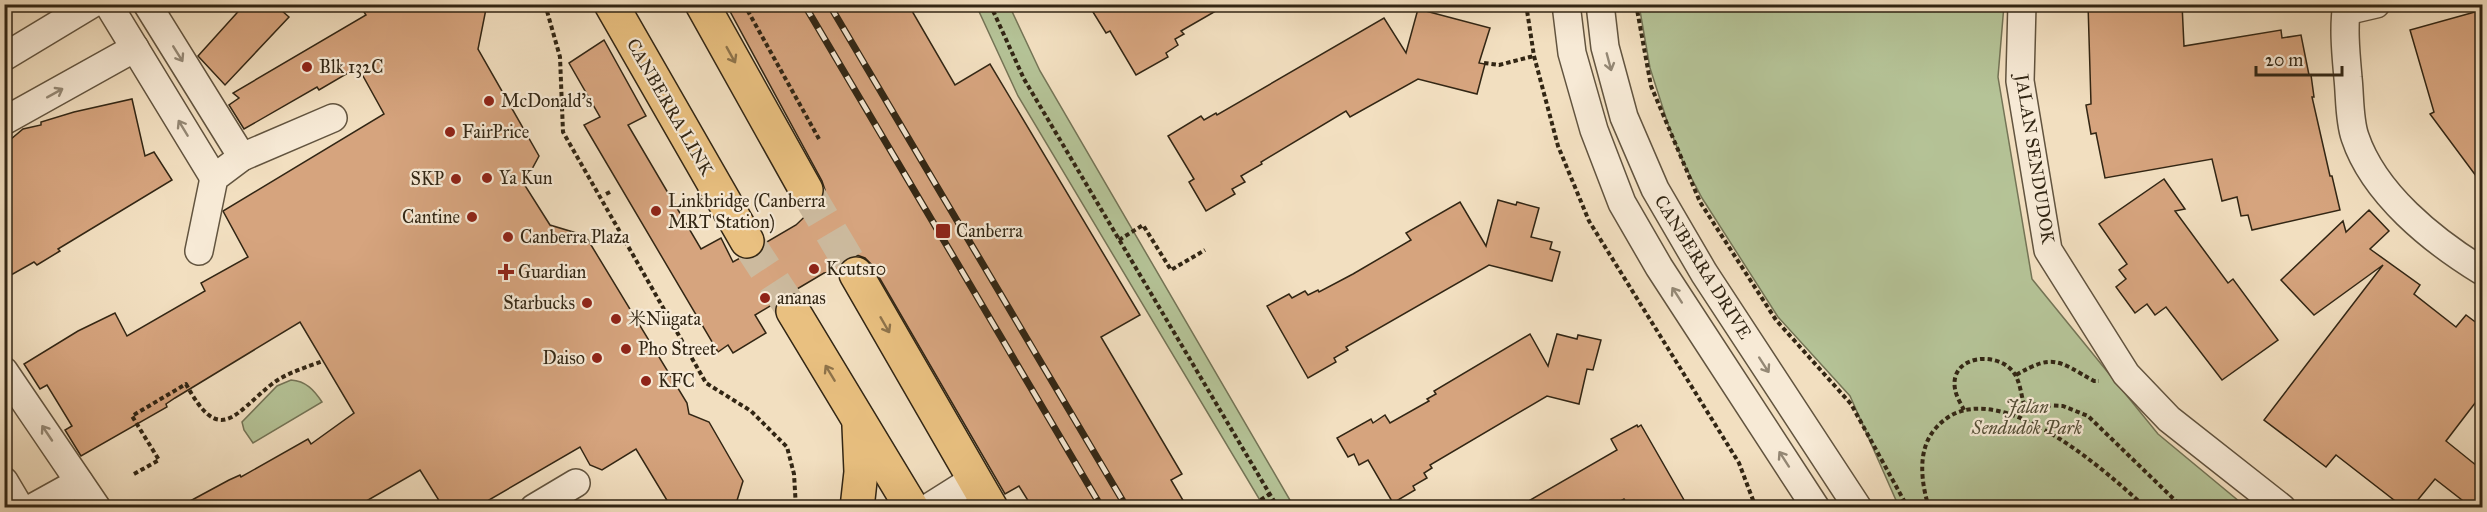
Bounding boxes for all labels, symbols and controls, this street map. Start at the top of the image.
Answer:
street label: CANBERRA LINK [622,35,719,181]
scale bar [2256,39,2342,77]
one-way arrow [173,45,185,62]
one-way arrow [725,47,737,64]
text: 20 m [2265,49,2303,71]
one-way arrow [1604,52,1615,71]
place label: Blk 132C [319,56,383,78]
marker: Blk 132C [300,60,314,74]
street label: JALAN SENDUDOK [2009,71,2059,247]
one-way arrow [46,87,64,98]
place label: McDonald's [501,90,592,112]
marker: McDonald's [482,94,496,108]
one-way arrow [177,120,189,137]
place label: FairPrice [462,121,529,143]
marker: FairPrice [443,125,457,139]
place label: Ya Kun [499,167,553,189]
place label: SKP [411,168,444,190]
marker: Ya Kun [480,171,494,185]
marker: SKP [449,172,463,186]
place label: Linkbridge (Canberra MRT Station) [668,190,826,234]
street label: CANBERRA DRIVE [1650,191,1756,343]
marker: Linkbridge (Canberra MRT Station) [649,204,663,218]
place label: Cantine [402,206,460,228]
marker: Cantine [465,210,479,224]
place label: Canberra [956,220,1023,242]
marker: Canberra [934,222,952,240]
place label: Canberra Plaza [520,226,630,248]
marker: Canberra Plaza [501,230,515,244]
place label: Kcuts10 [826,258,886,280]
place label: Guardian [518,261,587,283]
marker: Kcuts10 [807,262,821,276]
marker: Guardian [499,265,513,279]
place label: ananas [777,287,826,309]
one-way arrow [1671,287,1684,304]
marker: ananas [758,291,772,305]
place label: Starbucks [503,292,575,314]
marker: Starbucks [580,296,594,310]
place label: 米Niigata [628,308,701,331]
marker: 米Niigata [609,312,623,326]
one-way arrow [879,316,891,333]
place label: Pho Street [638,338,717,360]
marker: Pho Street [619,342,633,356]
place label: Daiso [542,347,585,369]
marker: Daiso [590,351,604,365]
one-way arrow [1758,356,1770,372]
one-way arrow [823,365,835,382]
place label: KFC [658,370,695,392]
marker: KFC [639,374,653,388]
park label: Jalan Sendudok Park [1971,396,2082,439]
one-way arrow [41,426,53,442]
one-way arrow [1778,451,1790,467]

